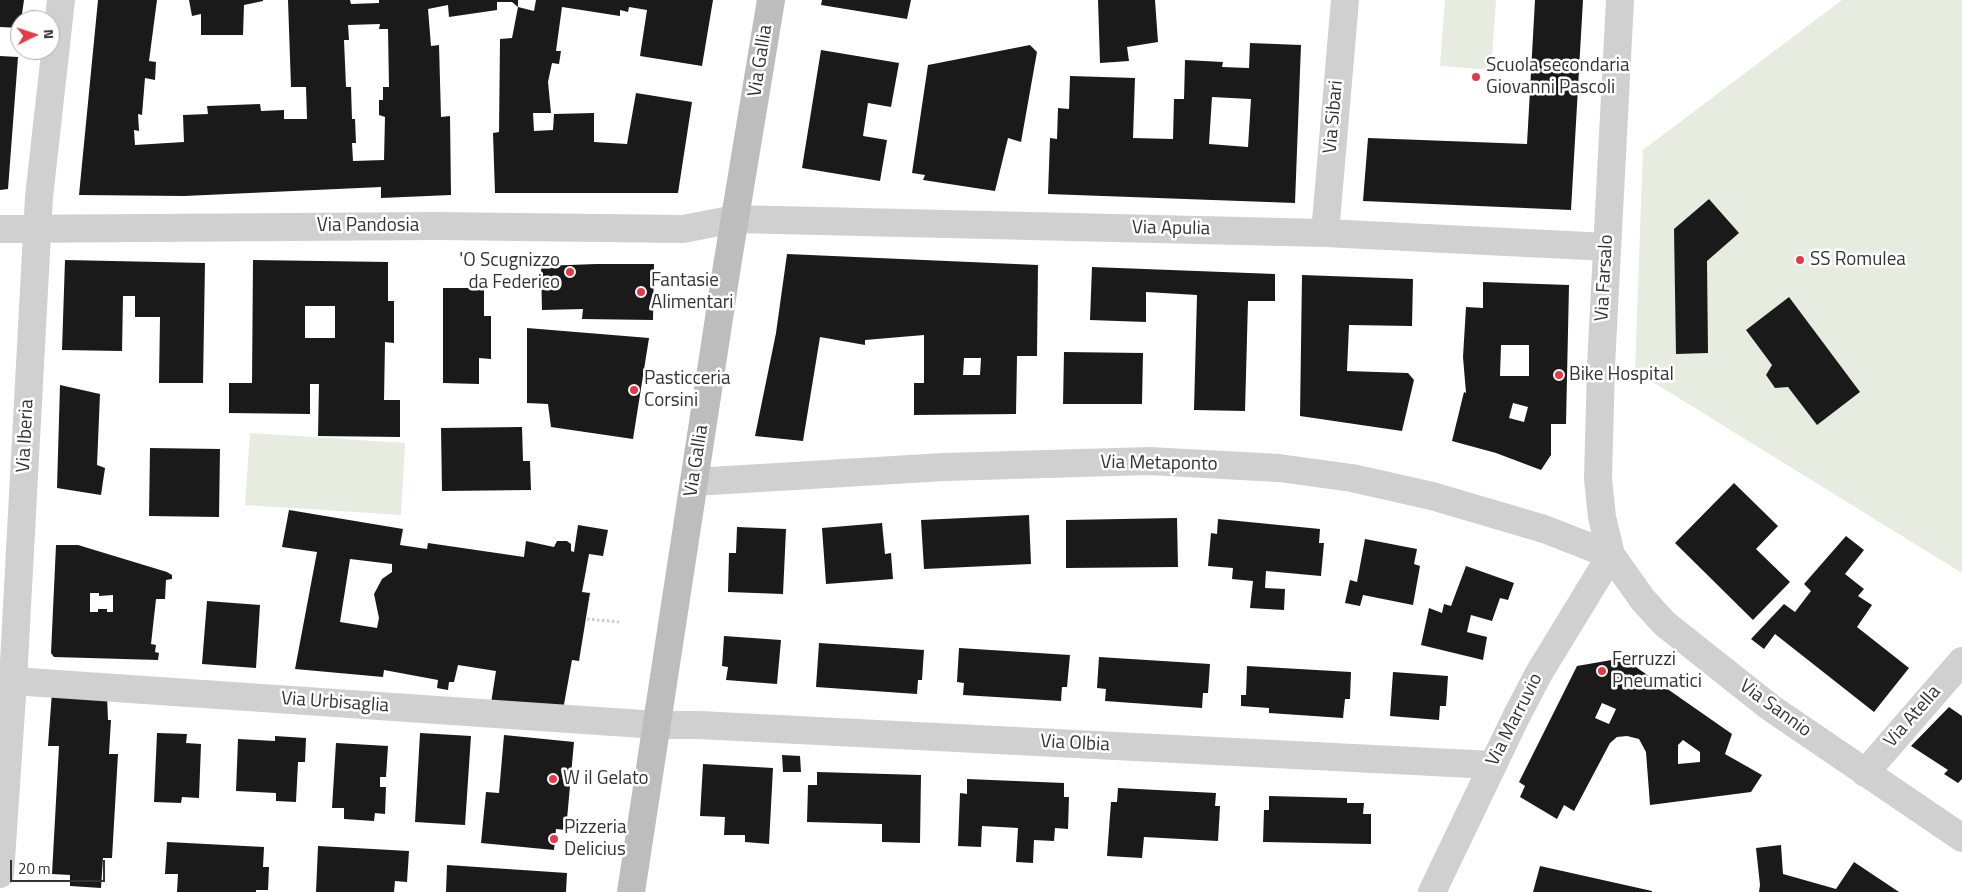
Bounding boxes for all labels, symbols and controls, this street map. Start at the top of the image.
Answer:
north arrow [10,10,60,60]
street label: Via Gallia [744,23,778,99]
text: N [39,28,60,40]
place label: Scuola secondaria Giovanni Pascoli [1486,55,1629,99]
marker: Scuola secondaria Giovanni Pascoli [1470,71,1482,83]
street label: Via Sibari [1319,79,1349,155]
street label: Via Pandosia [317,215,419,237]
street label: Via Apulia [1132,217,1210,241]
street label: Via Farsalo [1591,234,1619,322]
place label: SS Romulea [1810,249,1906,271]
place label: 'O Scugnizzo da Federico [459,250,560,294]
marker: SS Romulea [1794,254,1806,266]
marker: 'O Scugnizzo da Federico [564,266,576,278]
place label: Fantasie Alimentari [651,270,733,314]
marker: Fantasie Alimentari [635,286,647,298]
place label: Bike Hospital [1569,364,1674,386]
place label: Pasticceria Corsini [644,368,731,412]
marker: Bike Hospital [1553,369,1565,381]
marker: Pasticceria Corsini [628,384,640,396]
street label: Via Iberia [13,399,39,473]
street label: Via Gallia [680,423,714,499]
street label: Via Metaponto [1100,452,1218,476]
place label: Ferruzzi Pneumatici [1612,649,1702,693]
marker: Ferruzzi Pneumatici [1596,665,1608,677]
street label: Via Marruvio [1482,670,1548,770]
street label: Via Sannio [1735,675,1815,743]
street label: Via Atella [1880,681,1946,753]
street label: Via Urbisaglia [280,688,390,718]
street label: Via Olbia [1040,731,1110,757]
place label: W il Gelato [563,768,649,790]
marker: W il Gelato [547,773,559,785]
place label: Pizzeria Delicius [564,817,627,861]
marker: Pizzeria Delicius [548,833,560,845]
scale bar [12,850,108,882]
text: 20 m [18,857,51,880]

